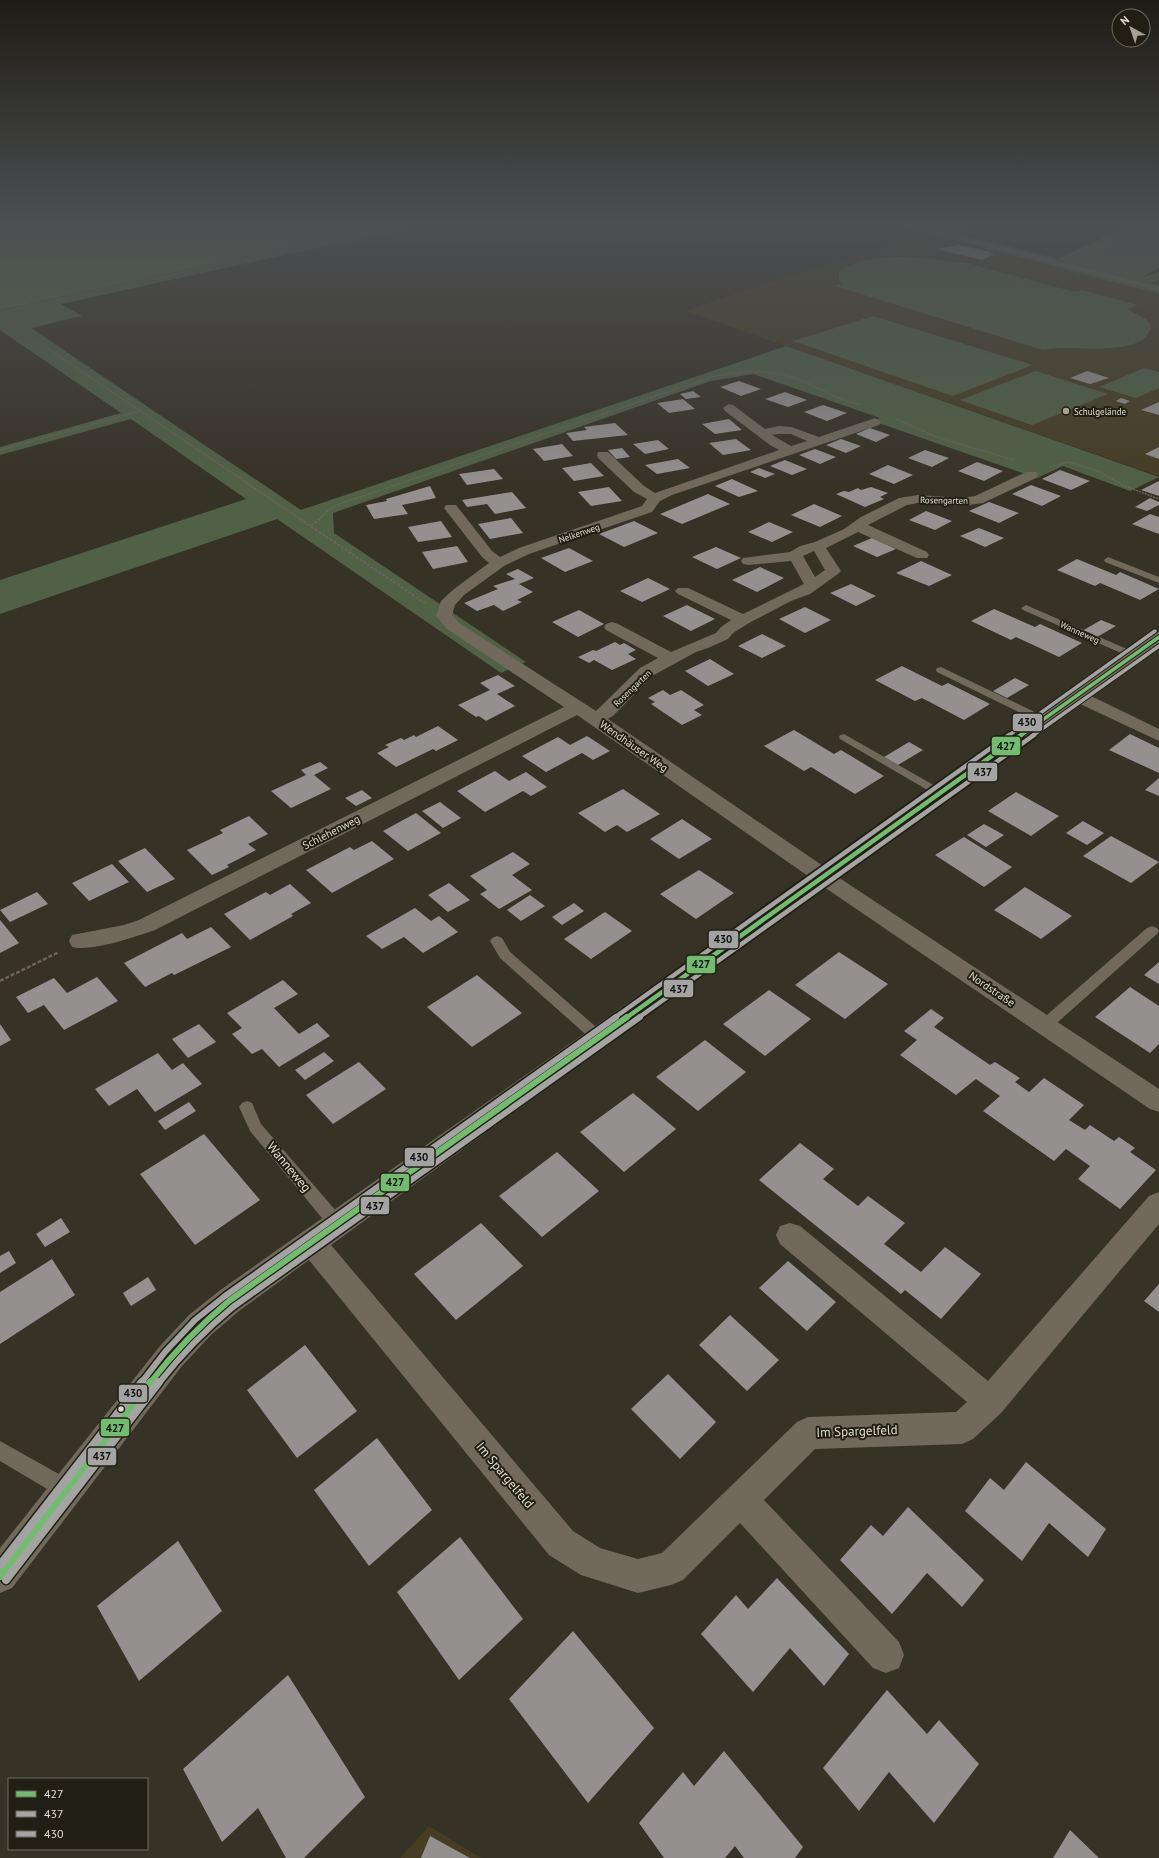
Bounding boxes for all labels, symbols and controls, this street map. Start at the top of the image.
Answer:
north arrow [1111,8,1151,48]
text: N [1117,13,1132,28]
marker: Schulgelände [1061,406,1071,416]
place label: Schulgelände [1074,406,1127,417]
street label: Rosengarten [920,494,968,506]
street label: Nelkenweg [557,521,601,545]
street label: Wanneweg [1059,618,1101,646]
street label: Rosengarten [611,667,653,709]
line badge: 430 [1012,713,1043,732]
text: 430 [1018,715,1036,729]
street label: Wendhäuser Weg [597,717,671,775]
line badge: 427 [991,736,1021,756]
text: 427 [997,739,1015,753]
line badge: 437 [967,762,998,782]
text: 437 [974,765,992,779]
street label: Schlehenweg [300,812,362,852]
line badge: 430 [708,930,739,949]
text: 430 [714,932,732,946]
line badge: 427 [686,955,716,974]
text: 427 [692,957,710,971]
street label: Nordstraße [966,968,1018,1010]
line badge: 437 [663,979,694,998]
text: 437 [670,982,688,996]
street label: Wanneweg [263,1138,315,1196]
line badge: 430 [404,1147,435,1167]
text: 430 [410,1150,428,1164]
line badge: 427 [380,1173,410,1192]
text: 427 [386,1175,404,1189]
line badge: 437 [360,1196,390,1215]
text: 437 [366,1199,384,1213]
line badge: 430 [118,1384,148,1403]
text: 430 [124,1386,142,1400]
unlabelled marker [116,1404,126,1414]
line badge: 427 [100,1418,130,1437]
text: 427 [106,1421,124,1435]
street label: Im Spargelfeld [816,1421,898,1441]
street label: Im Spargelfeld [472,1438,538,1512]
line badge: 437 [87,1447,117,1466]
text: 437 [93,1449,111,1463]
legend [8,1778,148,1850]
text: 427 [44,1786,64,1801]
text: 437 [44,1806,64,1821]
text: 430 [44,1826,64,1841]

